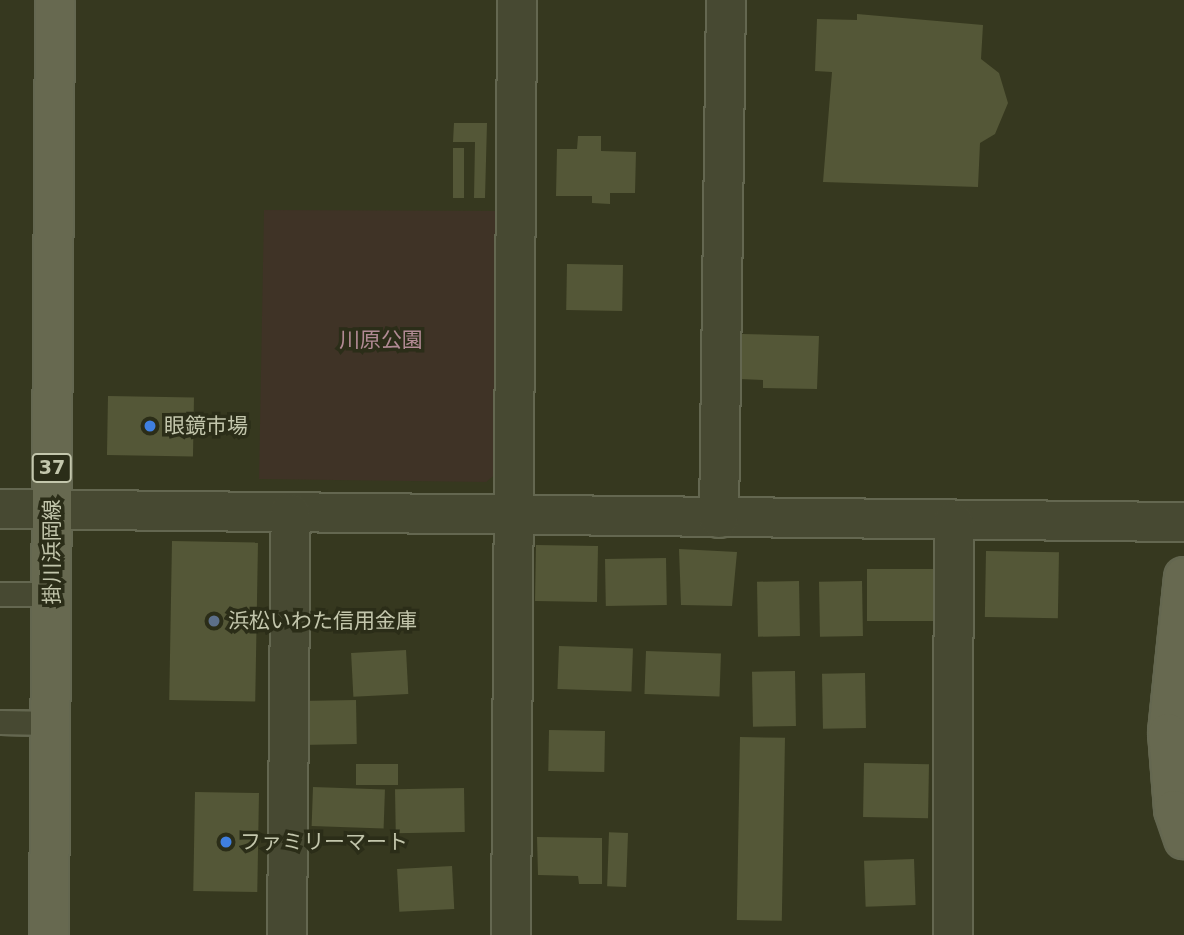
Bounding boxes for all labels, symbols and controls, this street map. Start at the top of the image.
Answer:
park label: 川原公園 [339,327,423,353]
place label: 眼鏡市場 [164,413,248,439]
marker: 眼鏡市場 [142,418,158,434]
road number: 37 [31,453,73,484]
street label: 掛川浜岡線 [39,500,65,604]
place label: 浜松いわた信用金庫 [228,608,417,634]
marker: 浜松いわた信用金庫 [206,613,222,629]
place label: ファミリーマート [240,829,408,855]
marker: ファミリーマート [218,834,234,850]

